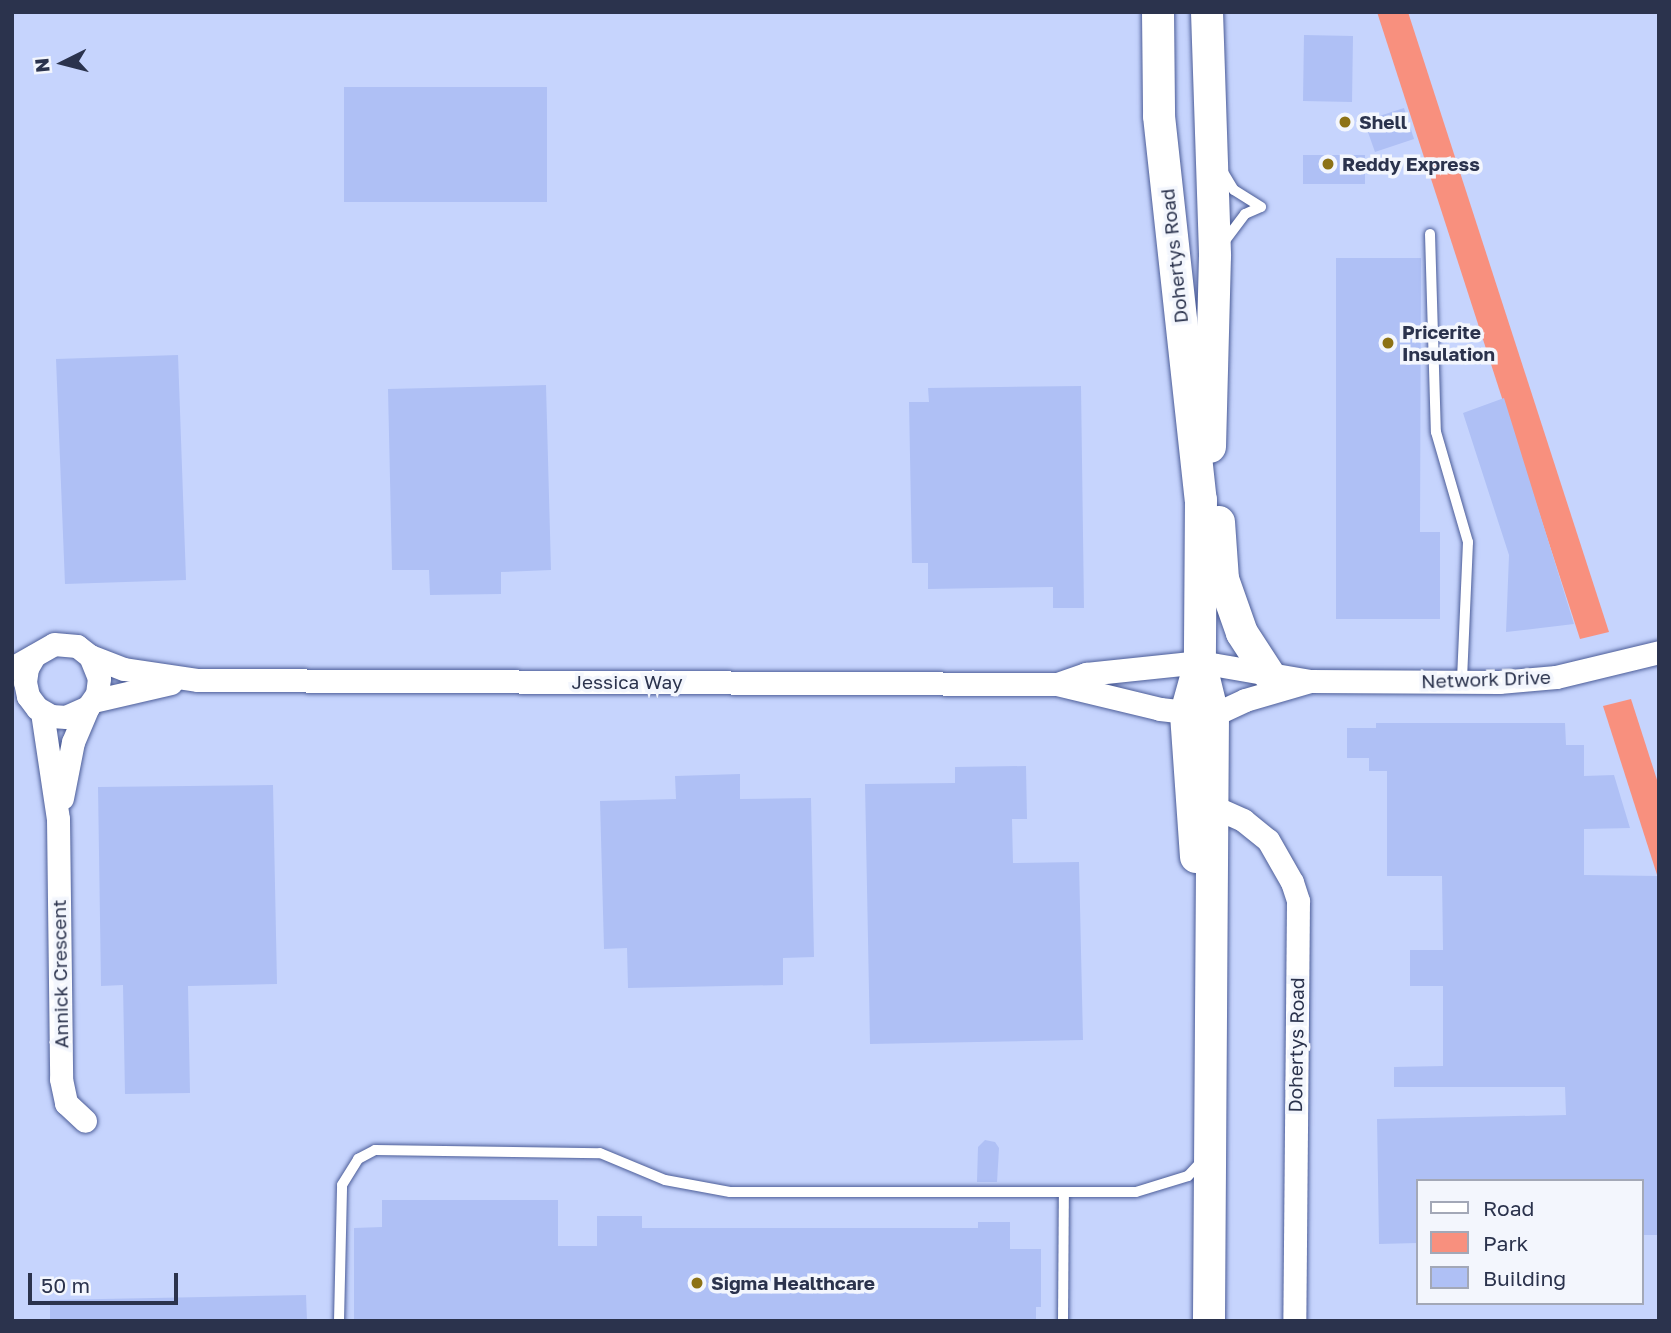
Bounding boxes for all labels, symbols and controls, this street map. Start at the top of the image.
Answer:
north arrow [28,28,98,98]
text: N [29,57,54,74]
place label: Shell [1359,111,1407,133]
marker: Shell [1337,114,1353,130]
place label: Reddy Express [1342,153,1480,175]
marker: Reddy Express [1320,156,1336,172]
street label: Dohertys Road [1156,188,1192,324]
place label: Pricerite Insulation [1402,321,1495,365]
marker: Pricerite Insulation [1380,335,1396,351]
street label: Network Drive [1421,665,1551,693]
street label: Jessica Way [571,671,683,693]
street label: Annick Crescent [47,899,73,1049]
street label: Dohertys Road [1283,977,1309,1113]
legend [1416,1179,1643,1305]
text: Road [1483,1195,1534,1221]
text: Park [1483,1230,1528,1256]
scale bar [32,1260,182,1304]
text: Building [1483,1265,1566,1291]
text: 50 m [41,1272,90,1298]
place label: Sigma Healthcare [711,1272,875,1294]
marker: Sigma Healthcare [689,1275,705,1291]

